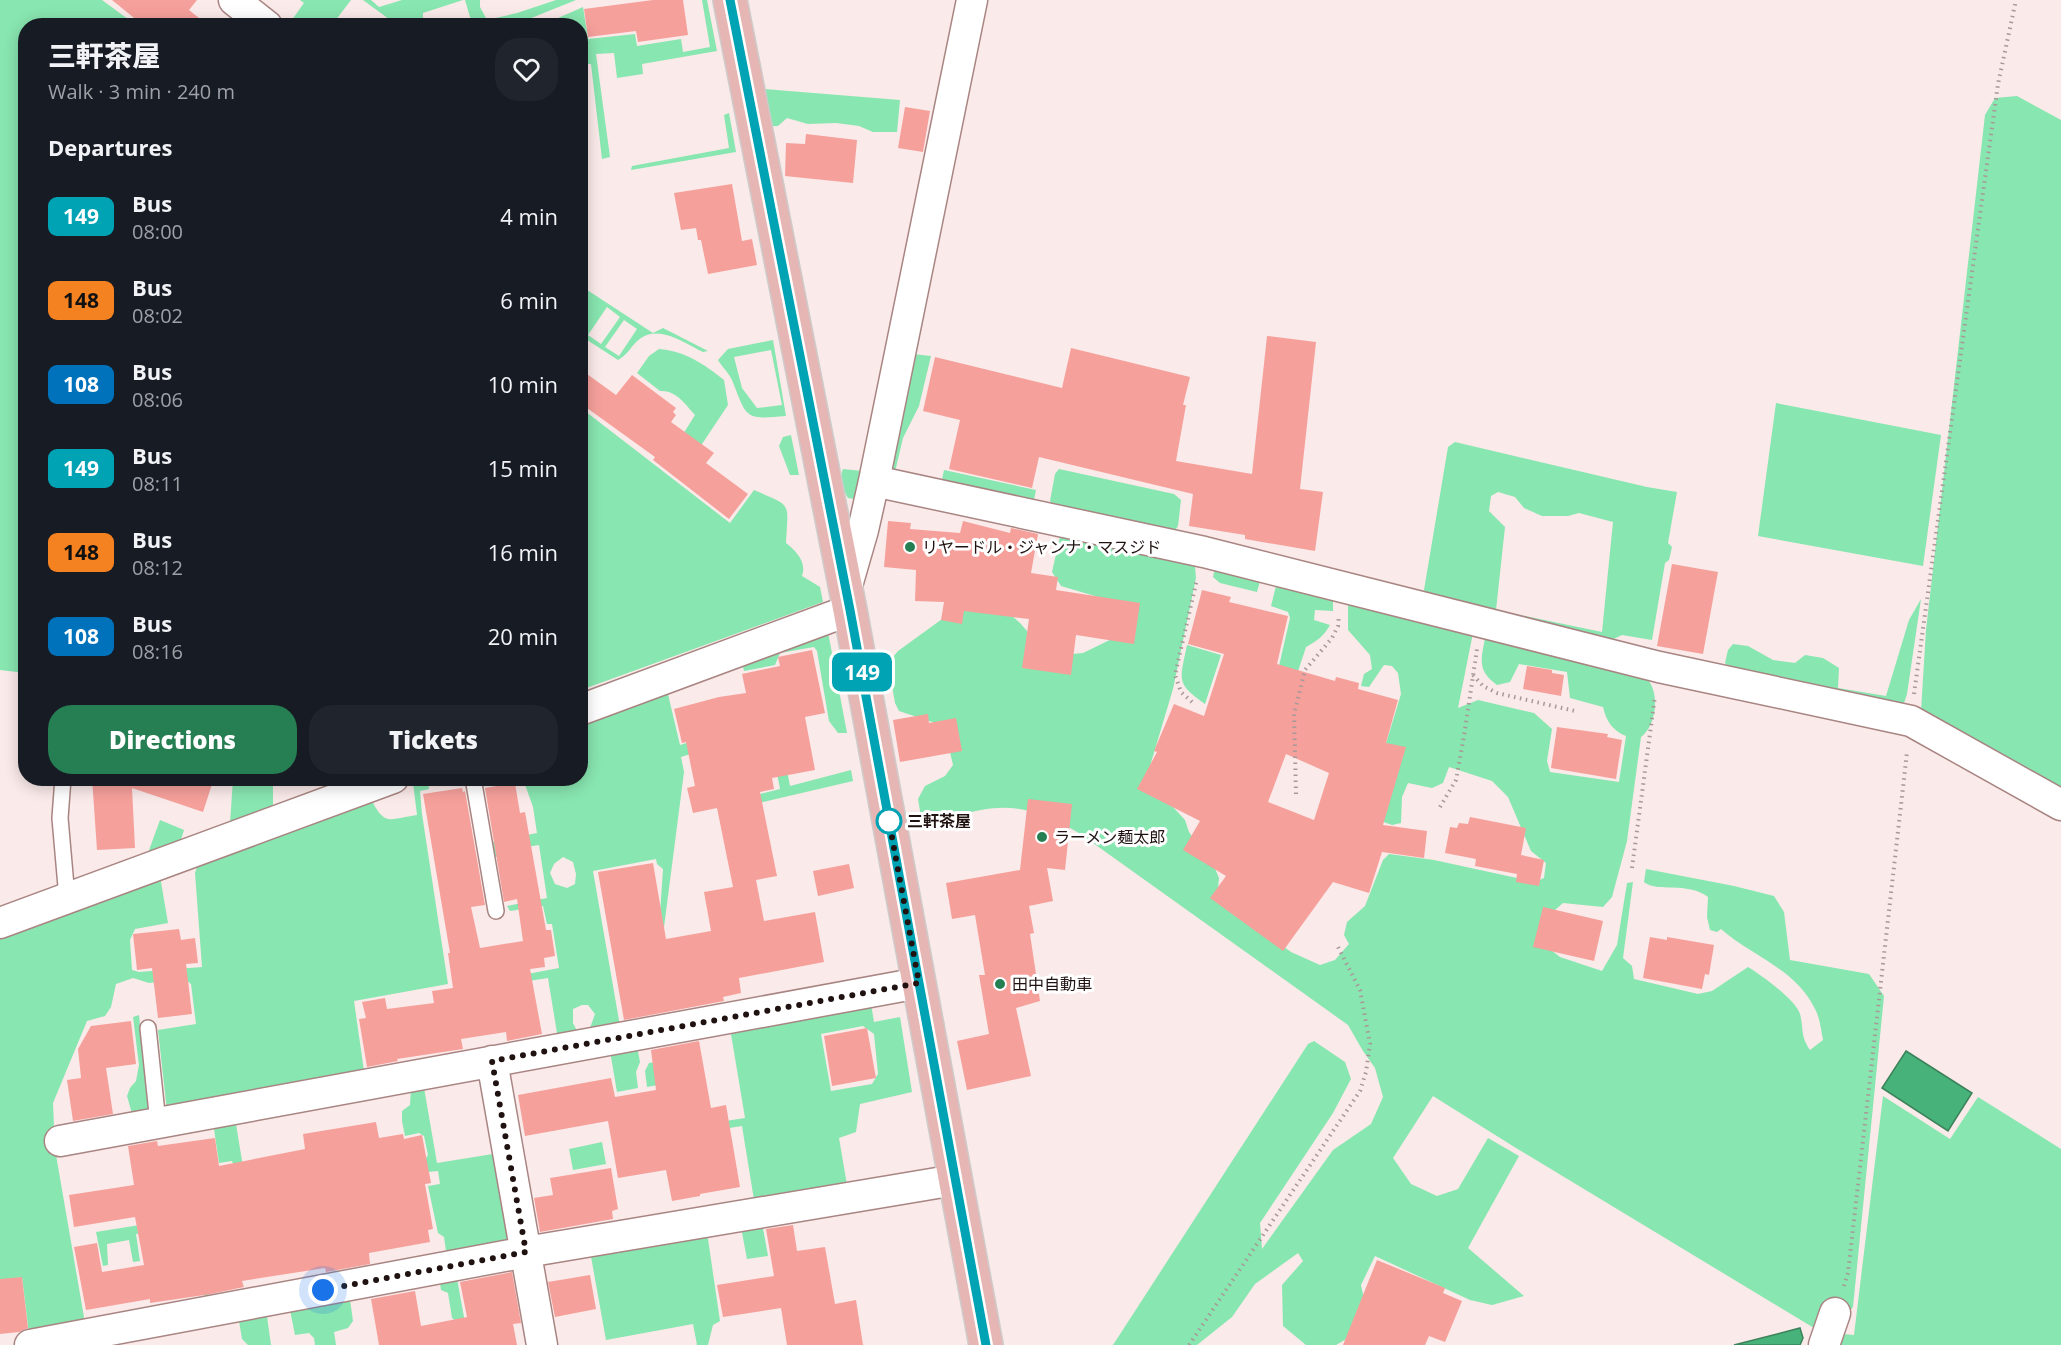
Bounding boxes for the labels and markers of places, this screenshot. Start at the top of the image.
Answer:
place label: リヤードル・ジャンナ・マスジド [922,536,1161,558]
marker: リヤードル・ジャンナ・マスジド [903,540,917,554]
marker: 三軒茶屋 [876,808,902,834]
place label: 三軒茶屋 [907,810,971,832]
place label: ラーメン麺太郎 [1054,826,1165,848]
marker: ラーメン麺太郎 [1035,830,1049,844]
place label: 田中自動車 [1012,973,1092,995]
marker: 田中自動車 [993,977,1007,991]

